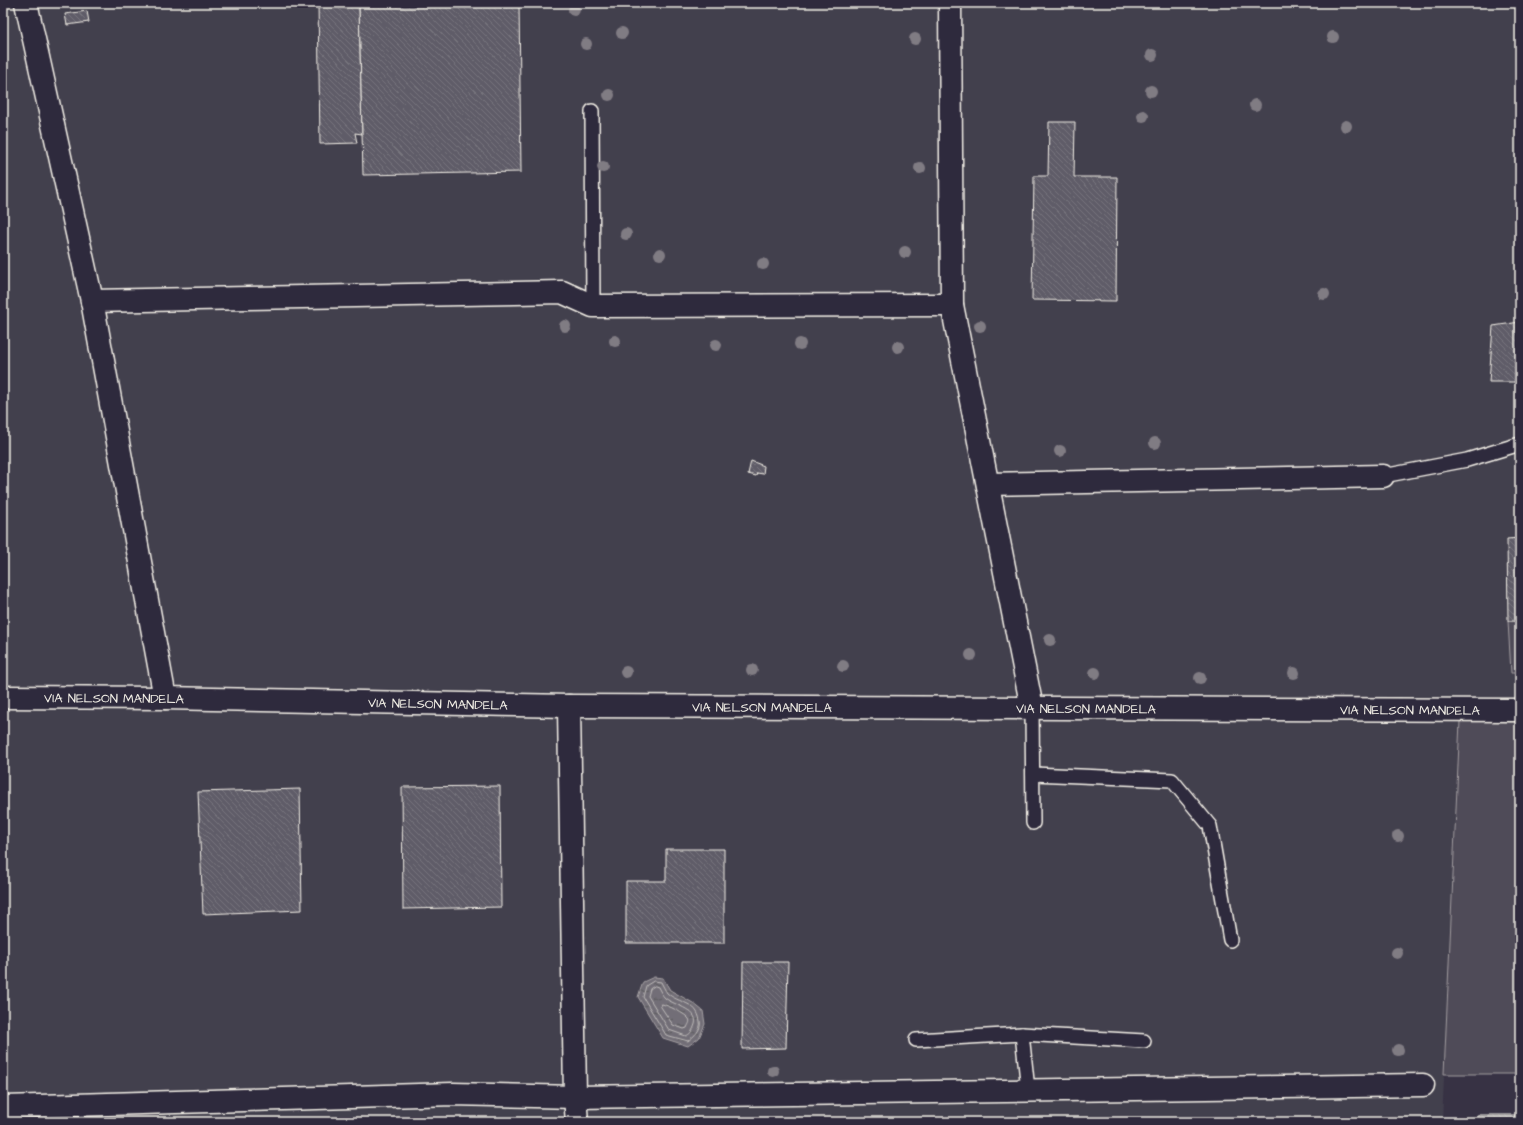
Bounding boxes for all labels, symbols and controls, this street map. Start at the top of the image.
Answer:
street label: VIA NELSON MANDELA [44,689,185,708]
street label: VIA NELSON MANDELA [368,694,509,715]
street label: VIA NELSON MANDELA [692,699,832,717]
street label: VIA NELSON MANDELA [1016,700,1156,718]
street label: VIA NELSON MANDELA [1340,701,1480,720]

